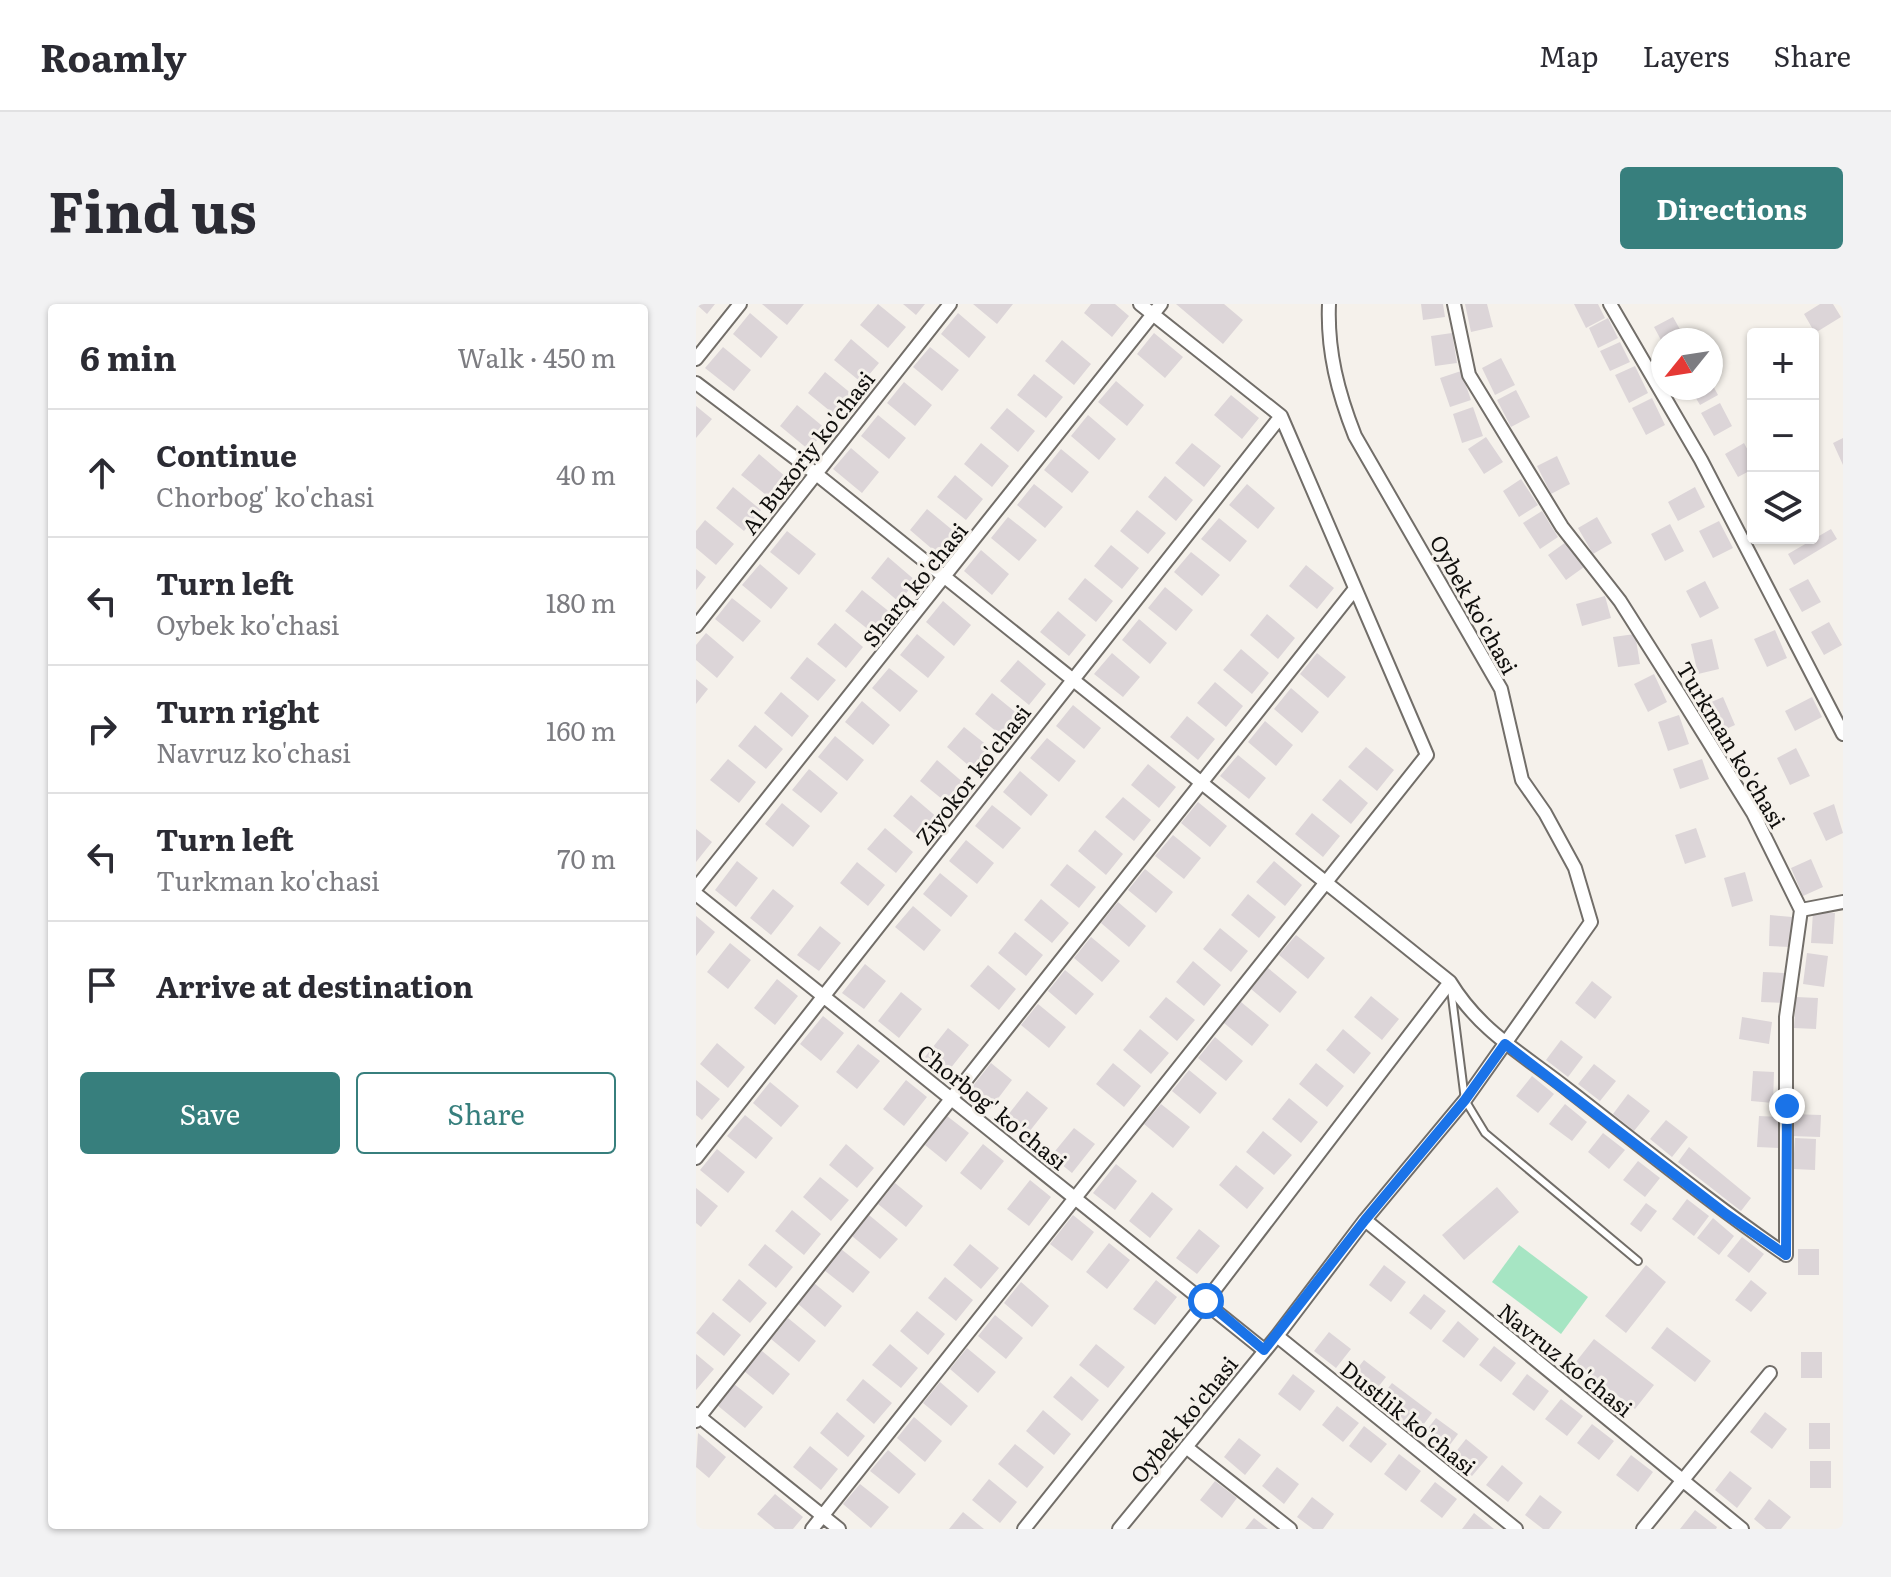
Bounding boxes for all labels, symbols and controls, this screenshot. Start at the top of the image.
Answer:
text: Roamly [40,27,186,84]
text: Map [1539,34,1598,76]
text: Layers [1642,34,1729,76]
text: Share [1773,34,1851,76]
text: Find us [48,167,257,250]
button: Directions [1620,167,1843,249]
north arrow [1651,328,1723,400]
map controls [1747,328,1819,544]
button: + [1747,328,1819,400]
text: 6 min [80,331,177,381]
text: Walk · 450 m [457,337,616,376]
street label: Al Buxoriy ko'chasi [733,363,881,541]
button: − [1747,400,1819,472]
text: Continue [156,432,297,476]
icon: ahead [80,451,124,495]
text: 40 m [556,454,616,493]
button: layers [1747,472,1819,544]
text: Chorbog' ko'chasi [156,476,374,515]
street label: Sharq ko'chasi [854,515,974,653]
street label: Oybek ko'chasi [1423,528,1527,680]
text: Turn left [156,560,294,604]
icon: left [80,579,124,623]
text: 180 m [546,582,616,621]
text: Oybek ko'chasi [156,604,339,643]
street label: Turkman ko'chasi [1669,654,1795,834]
text: Turn right [156,688,320,732]
street label: Ziyokor ko'chasi [906,697,1038,851]
icon: right [80,707,124,751]
text: 160 m [546,710,616,749]
text: Navruz ko'chasi [156,732,351,771]
text: Turn left [156,816,294,860]
icon: left [80,835,124,879]
text: 70 m [557,838,616,877]
text: Turkman ko'chasi [156,860,380,899]
icon: arrive [80,963,124,1007]
text: Arrive at destination [156,963,473,1007]
street label: Chorbog' ko'chasi [911,1035,1075,1177]
button: Save [80,1072,340,1154]
button: Share [356,1072,616,1154]
route end [1769,1088,1805,1124]
route start [1188,1283,1224,1319]
street label: Navruz ko'chasi [1492,1294,1640,1424]
street label: Oybek ko'chasi [1121,1348,1245,1490]
street label: Dustlik ko'chasi [1334,1352,1484,1482]

